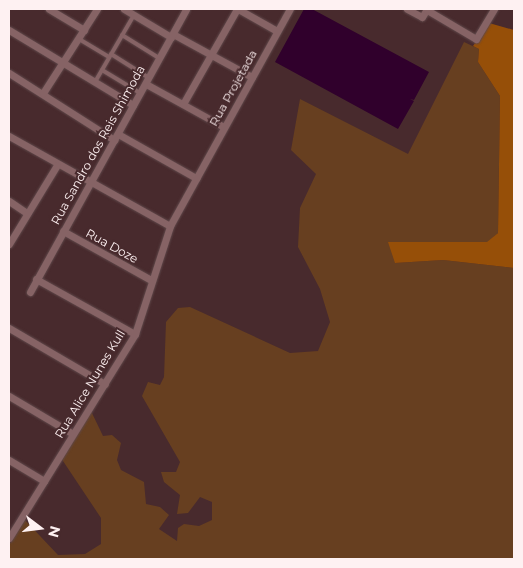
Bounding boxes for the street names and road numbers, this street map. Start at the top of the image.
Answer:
street label: Rua Projetada [206,47,260,129]
street label: Rua Sandro dos Reis Shimoda [48,63,148,227]
street label: Rua Doze [83,226,141,266]
street label: Rua Alice Nunes Kull [52,327,128,441]

